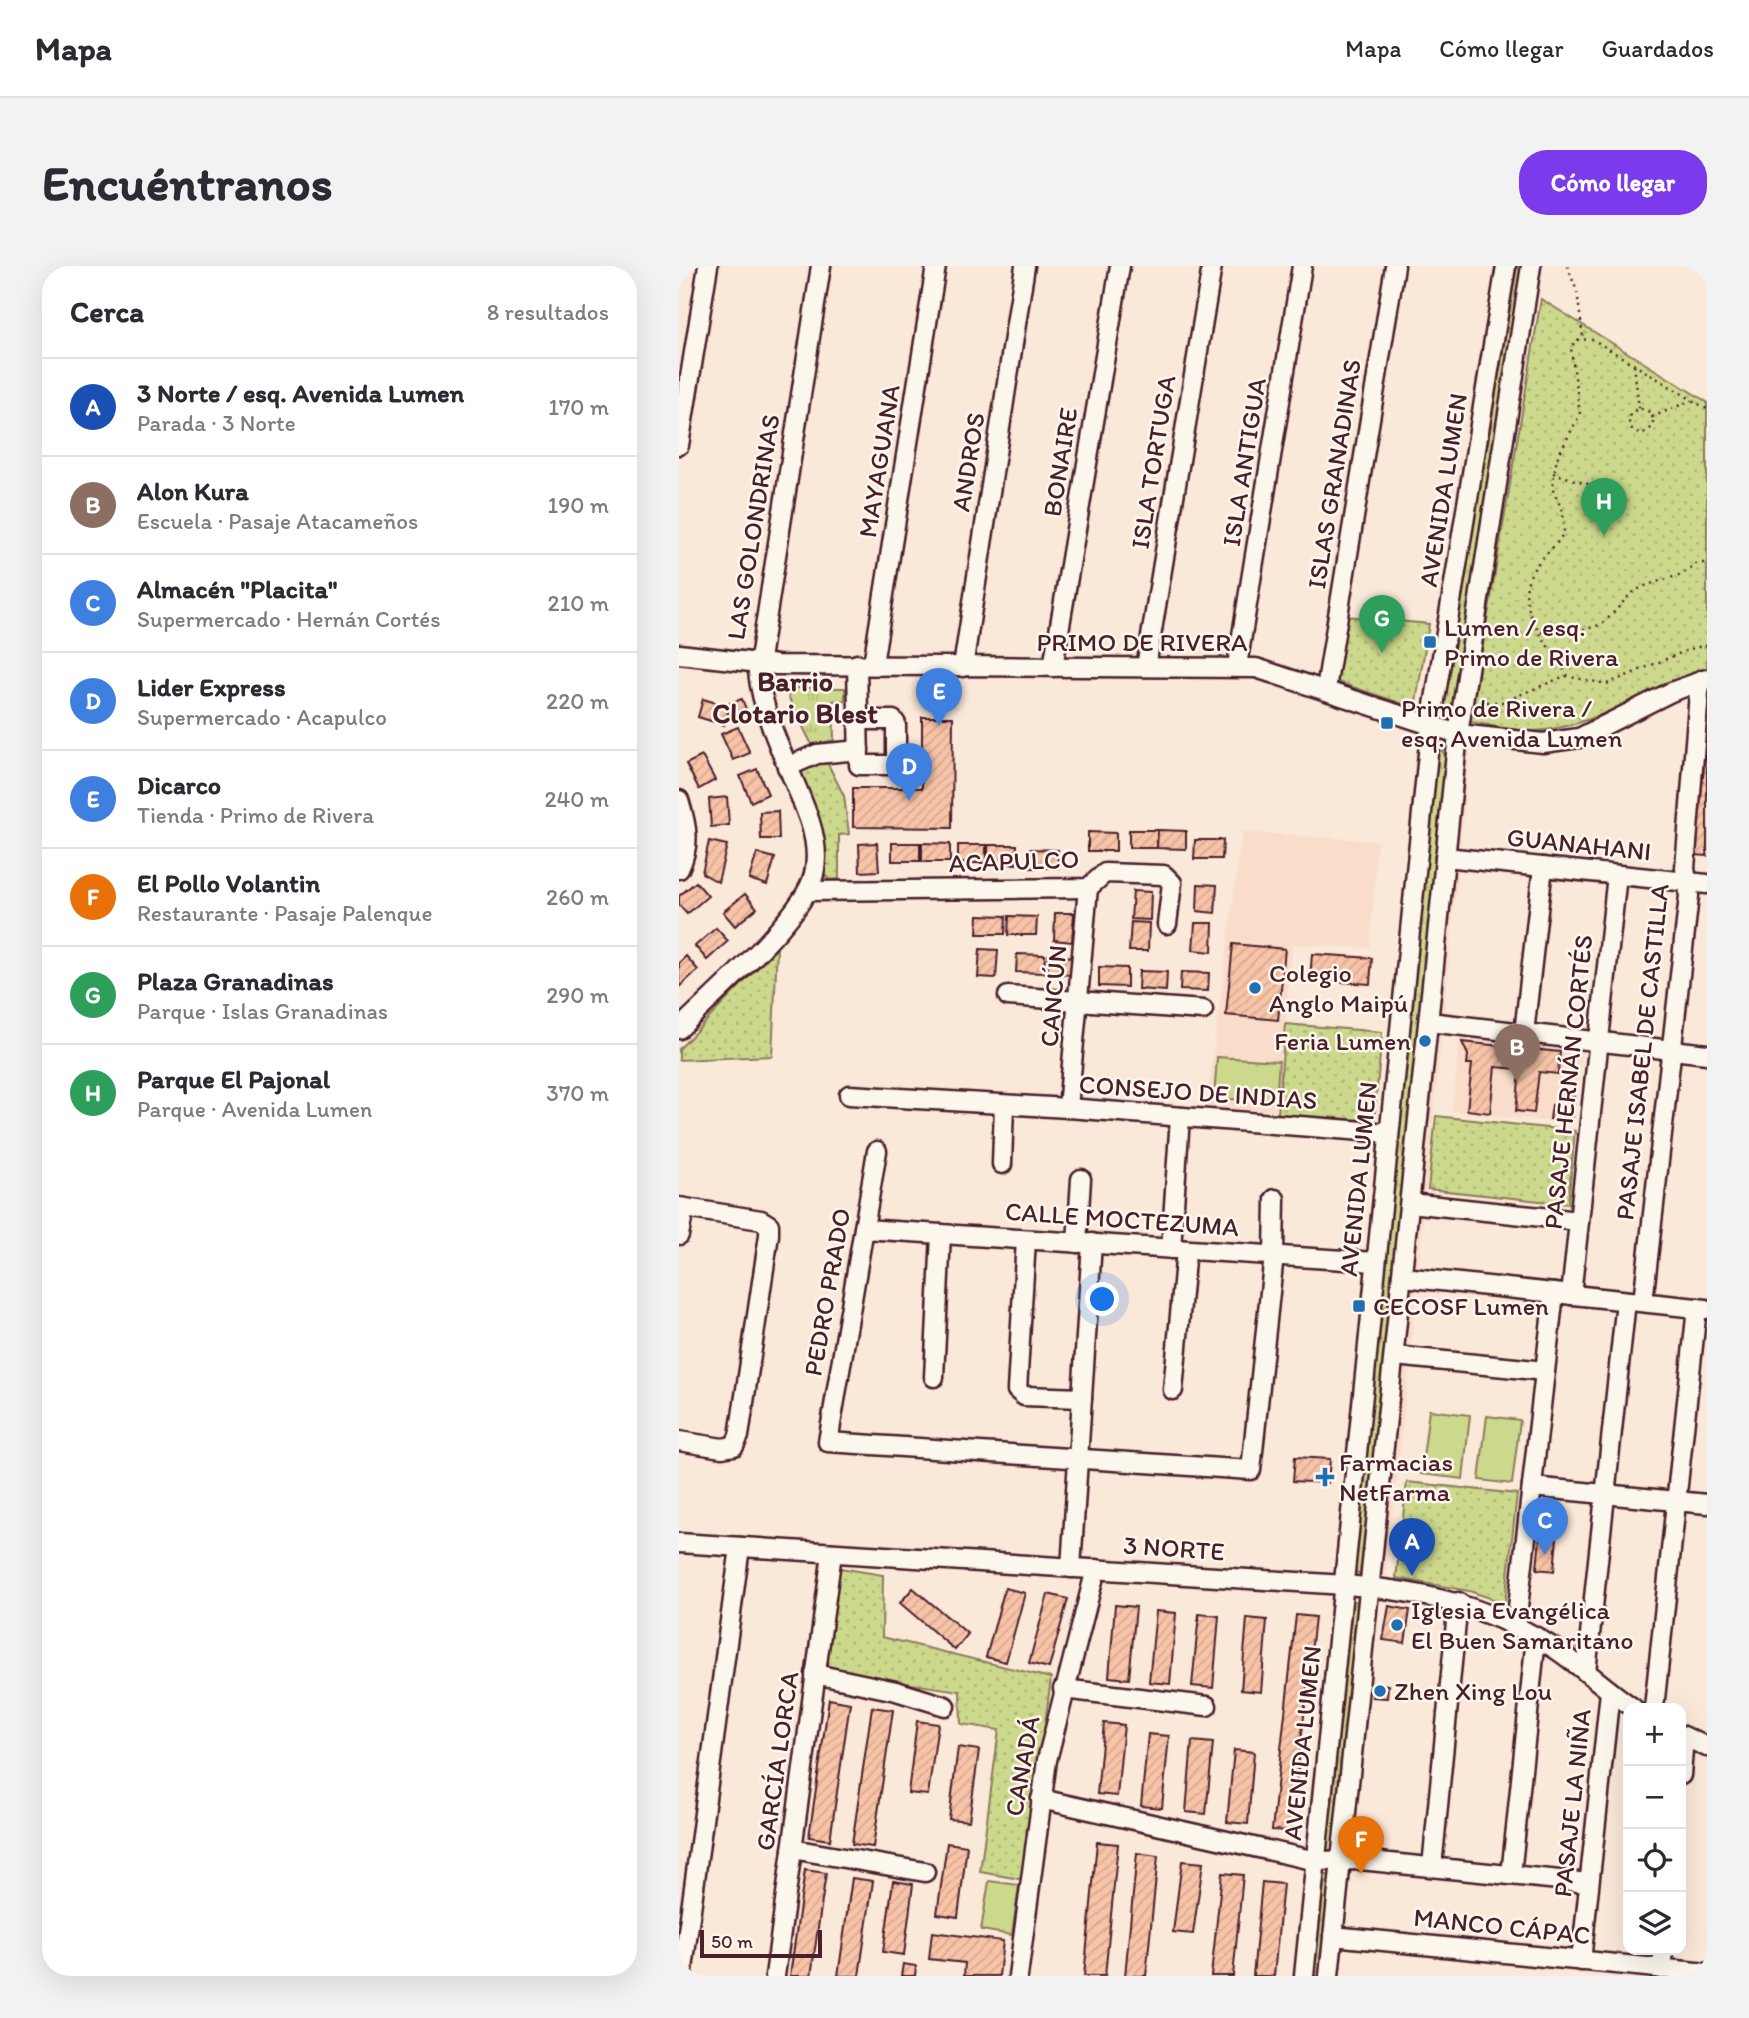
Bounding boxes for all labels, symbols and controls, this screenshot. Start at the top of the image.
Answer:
text: Mapa [35,29,112,68]
text: Mapa [1345,34,1401,63]
text: Cómo llegar [1439,34,1564,63]
text: Guardados [1602,34,1714,63]
button: Cómo llegar [1519,150,1707,215]
text: Encuéntranos [42,153,333,212]
text: Cerca [70,293,144,330]
text: 8 resultados [487,298,609,326]
street label: ISLAS GRANADINAS [1300,357,1368,591]
street label: ISLA TORTUGA [1123,373,1183,551]
street label: ISLA ANTIGUA [1215,375,1273,549]
text: 3 Norte / esq. Avenida Lumen [137,377,464,409]
street label: MAYAGUANA [851,382,907,540]
street label: AVENIDA LUMEN [1412,391,1474,589]
text: A [86,393,100,421]
text: 170 m [548,393,609,421]
street label: BONAIRE [1036,405,1084,519]
text: Parada · 3 Norte [137,409,296,437]
street label: ANDROS [944,410,992,514]
street label: LAS GOLONDRINAS [719,412,787,642]
text: Alon Kura [137,475,249,507]
pin: H [1581,478,1627,536]
text: B [86,491,100,519]
text: 190 m [548,491,609,519]
text: Escuela · Pasaje Atacameños [137,507,418,535]
text: Almacén "Placita" [137,573,337,605]
text: C [86,589,100,617]
text: 210 m [548,589,609,617]
pin: G [1359,595,1405,653]
text: Supermercado · Hernán Cortés [137,605,441,633]
place label: Lumen / esq. Primo de Rivera [1444,611,1619,673]
street label: PRIMO DE RIVERA [1036,626,1248,658]
marker: Lumen / esq. Primo de Rivera [1422,634,1438,650]
district label: Barrio Clotario Blest [712,664,878,730]
pin: E [916,668,962,726]
text: Lider Express [137,671,286,703]
text: D [85,687,101,715]
text: 220 m [546,687,609,715]
place label: Primo de Rivera / esq. Avenida Lumen [1401,692,1623,754]
text: Supermercado · Acapulco [137,703,387,731]
marker: Primo de Rivera / esq. Avenida Lumen [1379,715,1395,731]
pin: D [886,743,932,801]
text: Dicarco [137,769,221,801]
text: E [87,785,99,813]
text: 240 m [544,785,609,813]
text: Tienda · Primo de Rivera [137,801,374,829]
street label: GUANAHANI [1505,821,1653,867]
street label: ACAPULCO [948,843,1080,879]
text: El Pollo Volantin [137,867,320,899]
street label: PASAJE ISABEL DE CASTILLA [1608,882,1676,1222]
text: F [87,883,99,911]
text: 260 m [546,883,609,911]
text: Restaurante · Pasaje Palenque [137,899,432,927]
street label: PASAJE HERNÁN CORTÉS [1537,933,1599,1231]
street label: CANCÚN [1033,944,1073,1048]
place label: Colegio Anglo Maipú [1269,957,1408,1019]
text: Plaza Granadinas [137,965,334,997]
marker: Colegio Anglo Maipú [1247,980,1263,996]
text: G [85,981,101,1009]
text: 290 m [546,981,609,1009]
text: Parque · Islas Granadinas [137,997,388,1025]
pin: B [1494,1024,1540,1082]
place label: Feria Lumen [1274,1025,1411,1057]
marker: Feria Lumen [1417,1033,1433,1049]
text: Parque El Pajonal [137,1063,330,1095]
street label: CONSEJO DE INDIAS [1078,1068,1318,1116]
text: H [85,1079,101,1107]
text: 370 m [546,1079,609,1107]
street label: AVENIDA LUMEN [1332,1080,1384,1278]
text: Parque · Avenida Lumen [137,1095,372,1123]
street label: CALLE MOCTEZUMA [1004,1195,1240,1243]
street label: PEDRO PRADO [796,1206,858,1378]
your location [1085,1282,1119,1316]
place label: CECOSF Lumen [1373,1290,1549,1322]
marker: CECOSF Lumen [1351,1298,1367,1314]
place label: Farmacias NetFarma [1339,1446,1453,1508]
marker: Farmacias NetFarma [1317,1469,1333,1485]
pin: C [1522,1497,1568,1555]
pin: A [1389,1518,1435,1576]
street label: 3 NORTE [1122,1528,1226,1568]
place label: Iglesia Evangélica El Buen Samaritano [1411,1594,1634,1656]
marker: Iglesia Evangélica El Buen Samaritano [1389,1617,1405,1633]
street label: AVENIDA LUMEN [1276,1644,1328,1842]
street label: GARCÍA LORCA [749,1669,805,1853]
place label: Zhen Xing Lou [1394,1675,1552,1707]
marker: Zhen Xing Lou [1372,1683,1388,1699]
map controls [1623,1703,1686,1955]
button: + [1623,1703,1686,1766]
street label: PASAJE LA NIÑA [1546,1707,1598,1899]
street label: CANADÁ [997,1713,1047,1819]
button: − [1623,1766,1686,1829]
pin: F [1338,1816,1384,1874]
button: locate [1623,1829,1686,1892]
button: layers [1623,1892,1686,1955]
street label: MANCO CÁPAC [1412,1901,1592,1951]
scale bar [700,1927,823,1959]
text: 50 m [711,1930,753,1953]

